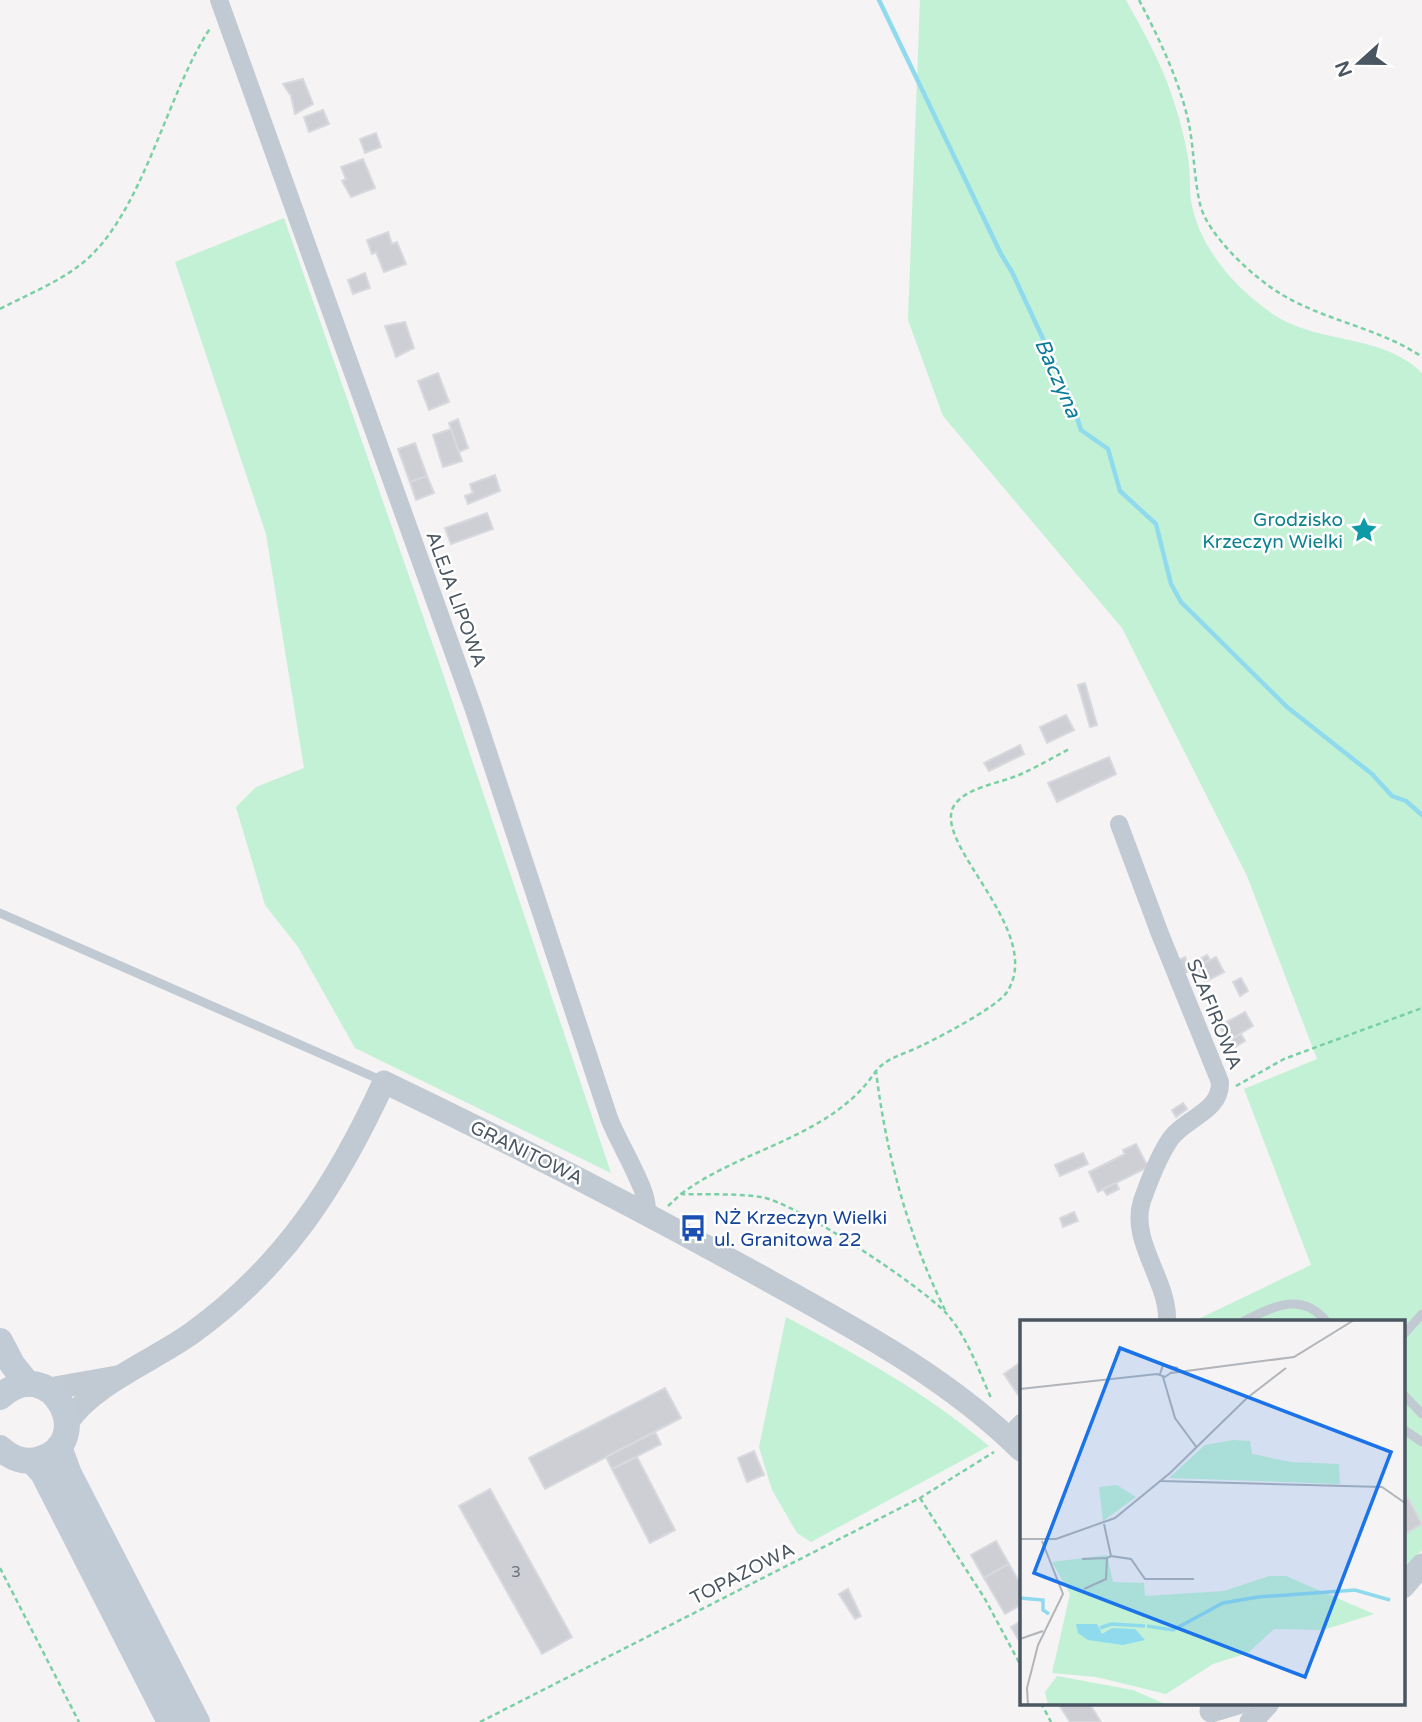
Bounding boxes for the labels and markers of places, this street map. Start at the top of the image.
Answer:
place label: Grodzisko Krzeczyn Wielki [1202,509,1343,553]
place icon: Grodzisko Krzeczyn Wielki [1349,515,1379,545]
place label: NŻ Krzeczyn Wielki ul. Granitowa 22 [714,1207,887,1251]
bus stop icon: NŻ Krzeczyn Wielki ul. Granitowa 22 [678,1213,708,1243]

